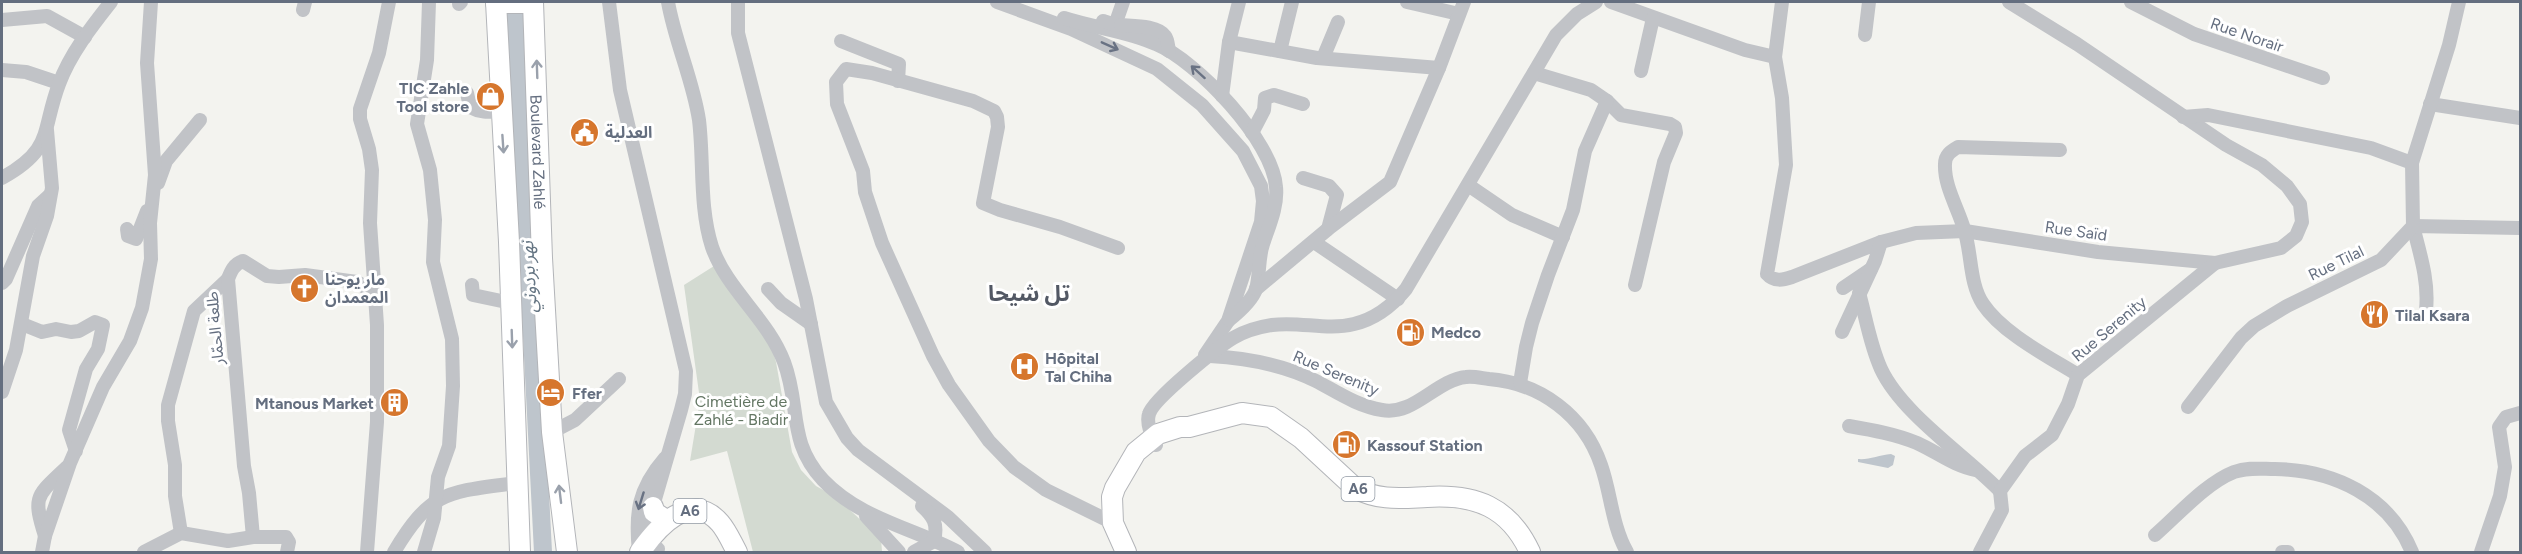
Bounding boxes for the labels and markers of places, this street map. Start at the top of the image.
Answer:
place label: TIC Zahle Tool store [396,79,469,116]
shop icon: TIC Zahle Tool store [474,81,506,113]
public building icon: العدلية [568,116,600,148]
place label: العدلية [605,123,652,142]
place label: مار يوحنا المعمدان [325,270,388,307]
church icon: مار يوحنا المعمدان [288,272,320,304]
restaurant icon: Tilal Ksara [2358,299,2390,331]
place label: Tilal Ksara [2395,306,2470,325]
fuel station icon: Medco [1394,316,1426,348]
place label: Medco [1431,323,1481,342]
place label: Hôpital Tal Chiha [1045,349,1112,386]
hospital icon: Hôpital Tal Chiha [1008,351,1040,383]
hotel icon: Ffer [535,377,567,409]
place label: Ffer [572,384,602,403]
building icon: Mtanous Market [379,387,411,419]
place label: Mtanous Market [255,394,374,413]
fuel station icon: Kassouf Station [1330,429,1362,461]
place label: Kassouf Station [1367,436,1483,455]

